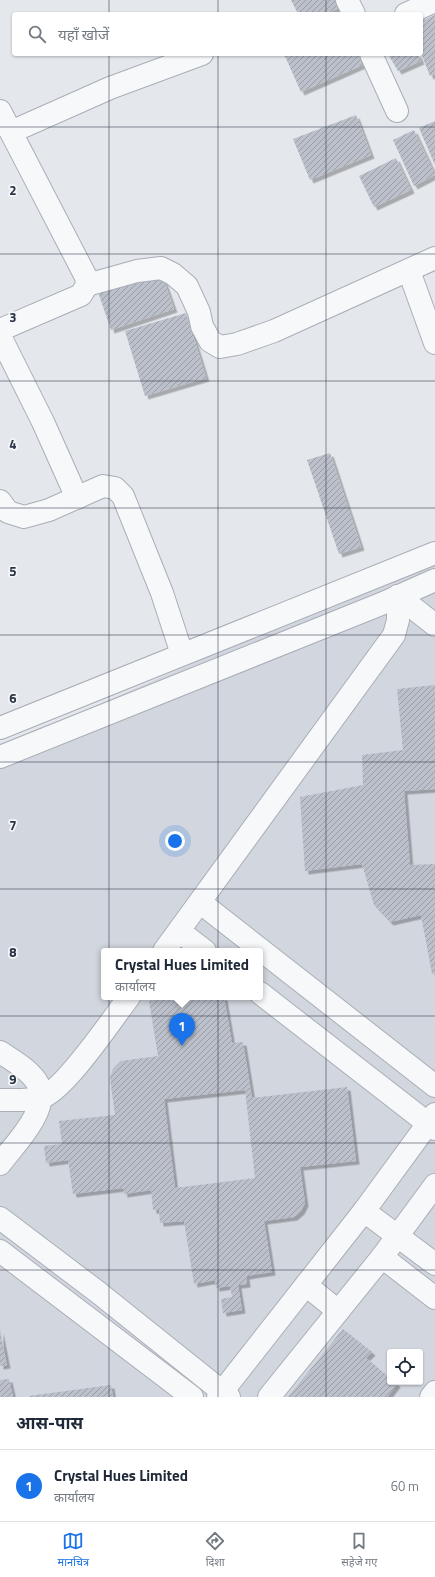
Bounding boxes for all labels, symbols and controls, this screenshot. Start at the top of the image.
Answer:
search box [12,12,423,56]
icon: search [26,23,48,45]
text: यहाँ खोजें [58,23,109,46]
text: 2 [9,180,17,200]
text: 3 [9,307,17,327]
text: 4 [9,434,17,454]
text: 5 [9,561,17,581]
text: 6 [9,688,17,708]
text: 7 [9,815,17,835]
your location [165,831,185,851]
text: 8 [9,942,17,962]
popup [101,948,263,1000]
text: Crystal Hues Limited [115,953,249,976]
text: कार्यालय [115,976,156,996]
pin: 1 [169,1013,195,1046]
text: 9 [9,1069,17,1089]
map controls [387,1349,423,1385]
button: locate [387,1349,423,1385]
text: आस-पास [16,1410,83,1436]
text: Crystal Hues Limited [54,1464,188,1487]
text: 1 [25,1476,33,1496]
text: 60 m [391,1476,419,1496]
text: कार्यालय [54,1487,95,1507]
tab: मानचित्र [58,1530,89,1570]
tab: दिशा [204,1530,226,1570]
tab: सहेजे गए [341,1530,377,1570]

